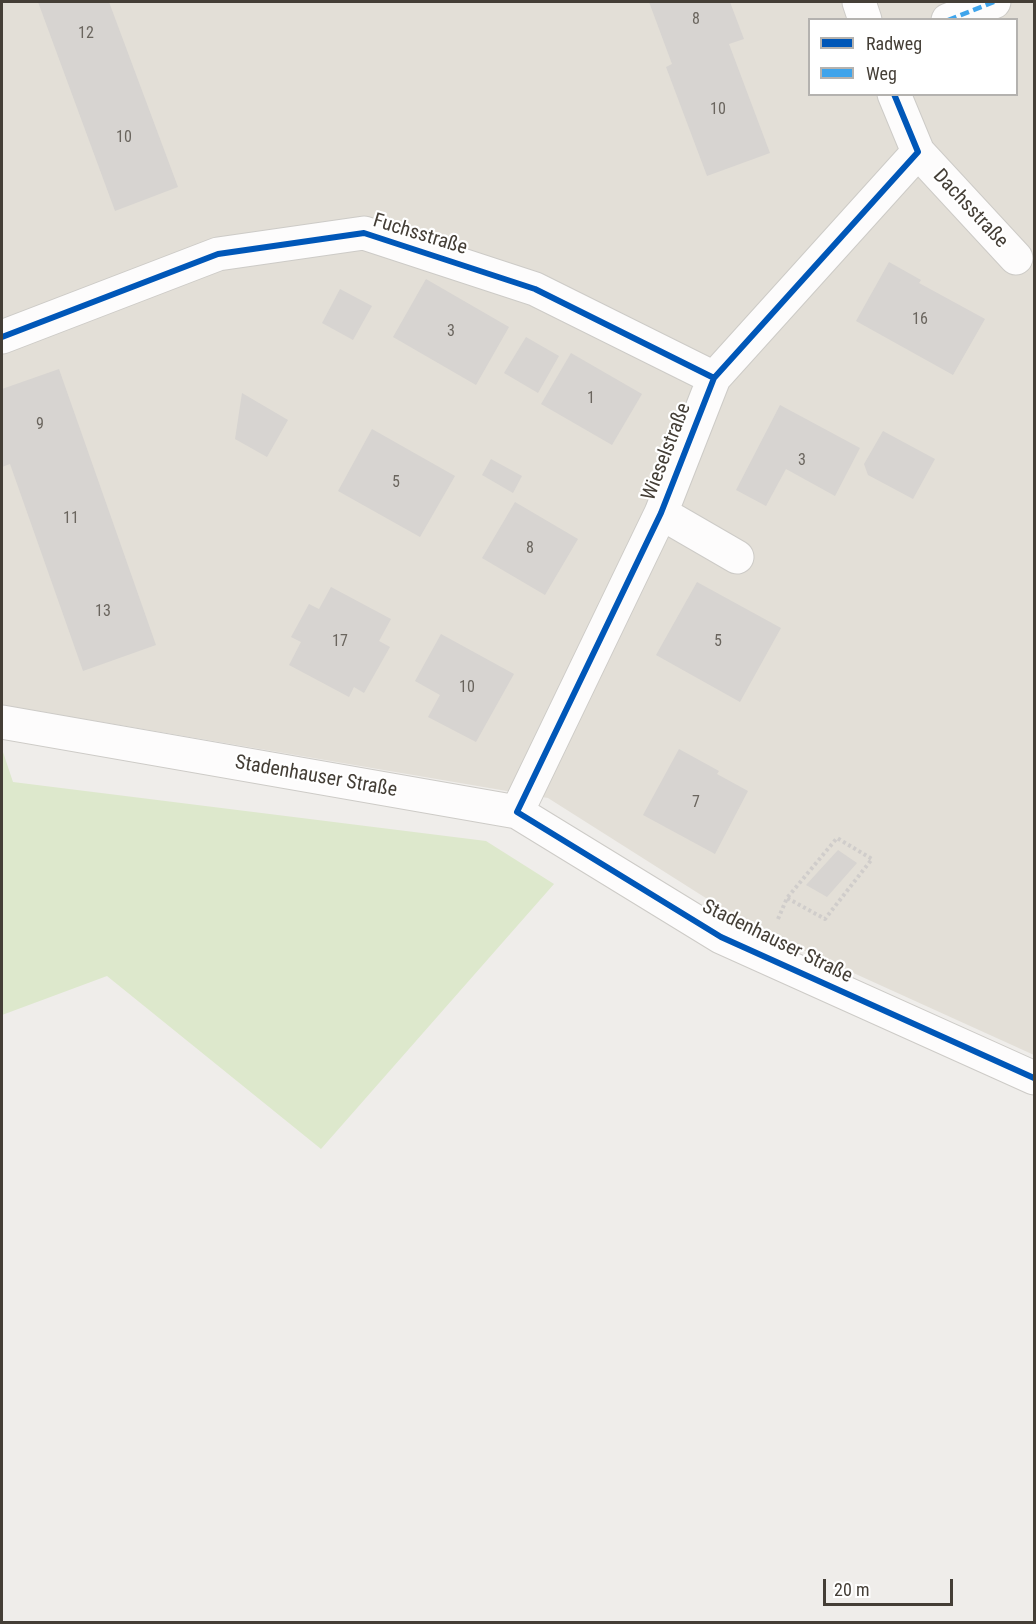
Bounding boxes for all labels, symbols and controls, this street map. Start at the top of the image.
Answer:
house number: 8 [692,10,700,30]
legend [808,18,1018,96]
house number: 12 [78,24,94,44]
text: Radweg [866,33,922,54]
text: Weg [866,63,897,84]
house number: 10 [710,100,726,120]
house number: 10 [116,128,132,148]
street label: Dachsstraße [927,165,1013,253]
street label: Fuchsstraße [370,209,470,261]
house number: 16 [912,310,928,330]
house number: 3 [447,322,455,342]
house number: 1 [587,389,595,409]
street label: Wieselstraße [637,400,697,504]
house number: 9 [36,415,44,435]
house number: 3 [798,451,806,471]
house number: 5 [392,473,400,493]
house number: 11 [63,509,79,529]
house number: 8 [526,539,534,559]
house number: 13 [95,602,111,622]
house number: 17 [332,632,348,652]
house number: 5 [714,632,722,652]
house number: 10 [459,678,475,698]
street label: Stadenhauser Straße [233,751,399,803]
house number: 7 [692,793,700,813]
street label: Stadenhauser Straße [698,895,856,989]
scale bar [826,1567,956,1605]
text: 20 m [834,1579,869,1600]

